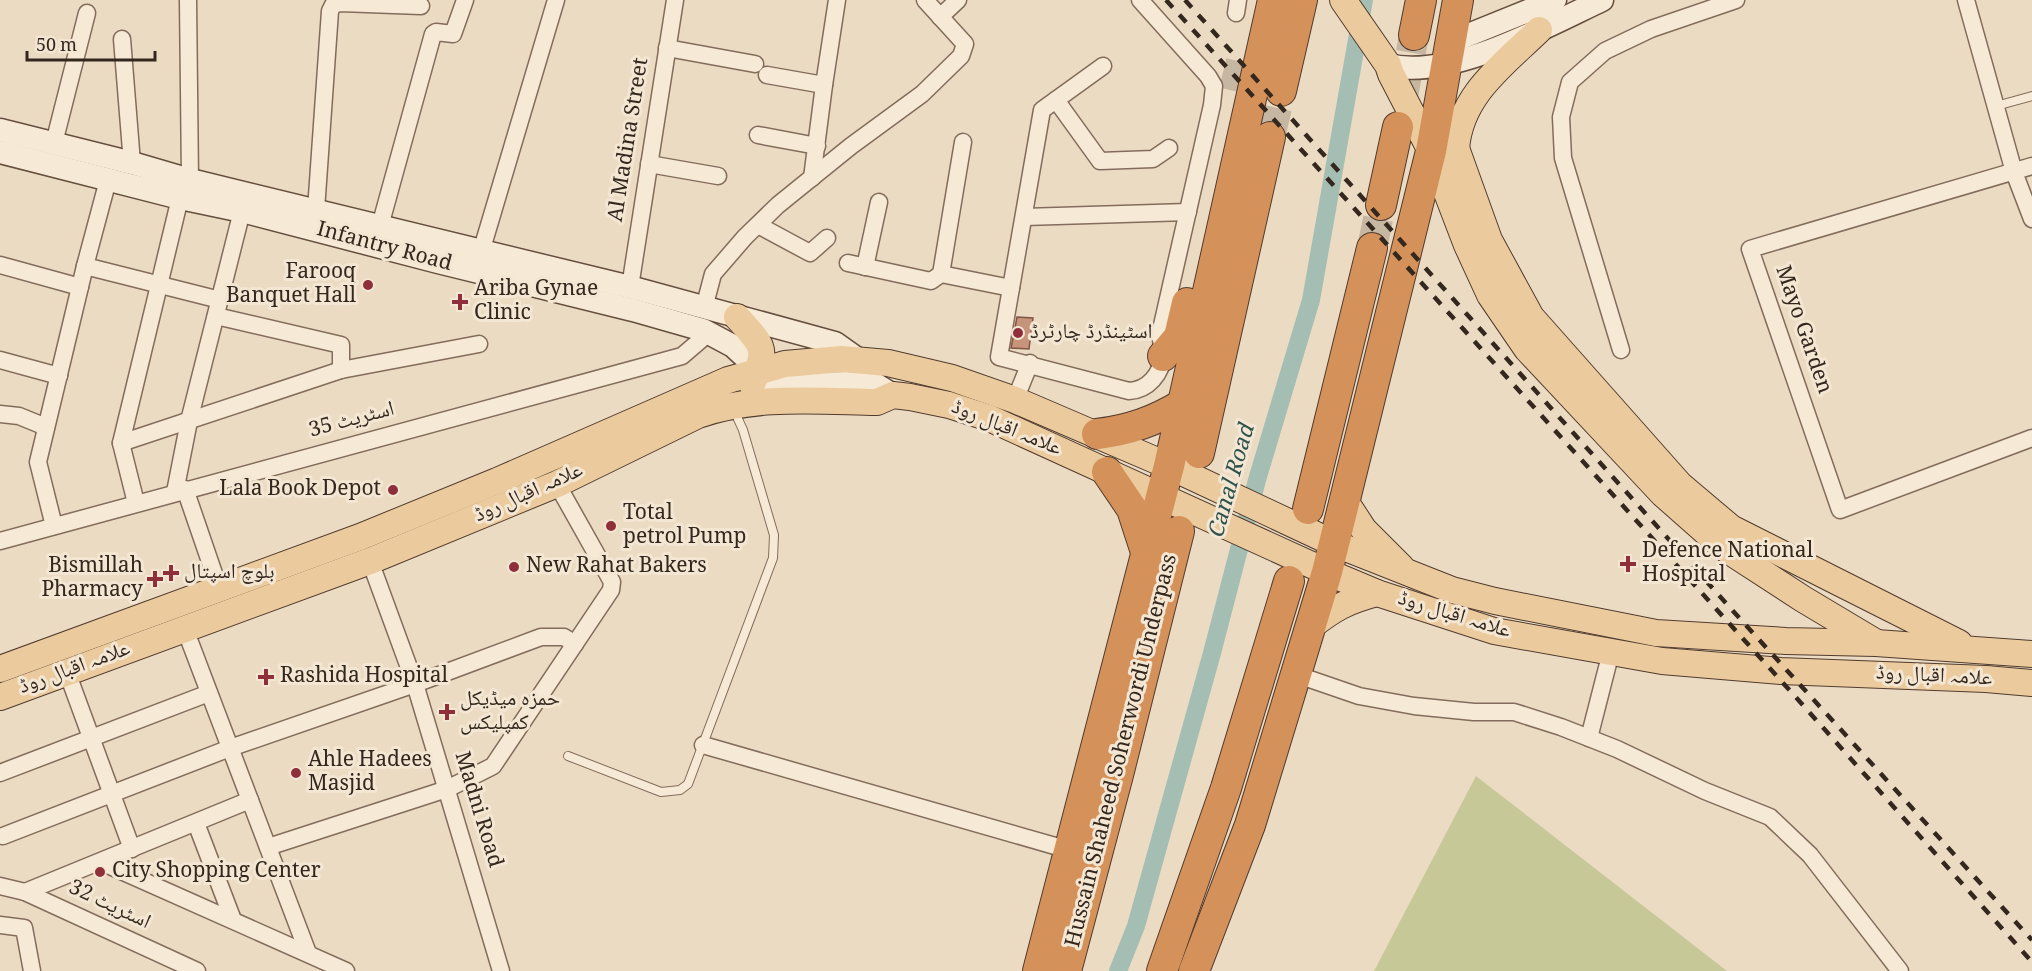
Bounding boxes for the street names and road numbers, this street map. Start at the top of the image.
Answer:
street label: Al Madina Street [600,55,660,225]
street label: Infantry Road [312,213,456,283]
street label: Mayo Garden [1764,261,1840,399]
street label: علامہ اقبال روڈ [945,391,1067,467]
street label: اسٹریٹ 35 [305,393,399,449]
street label: علامہ اقبال روڈ [469,454,590,534]
street label: Hussain Shaheed Soherwordi Underpass [1057,551,1189,951]
street label: علامہ اقبال روڈ [1393,582,1515,650]
street label: علامہ اقبال روڈ [14,633,136,705]
street label: علامہ اقبال روڈ [1875,656,1993,698]
street label: Madni Road [443,748,511,873]
street label: اسٹریٹ 32 [62,872,156,940]

